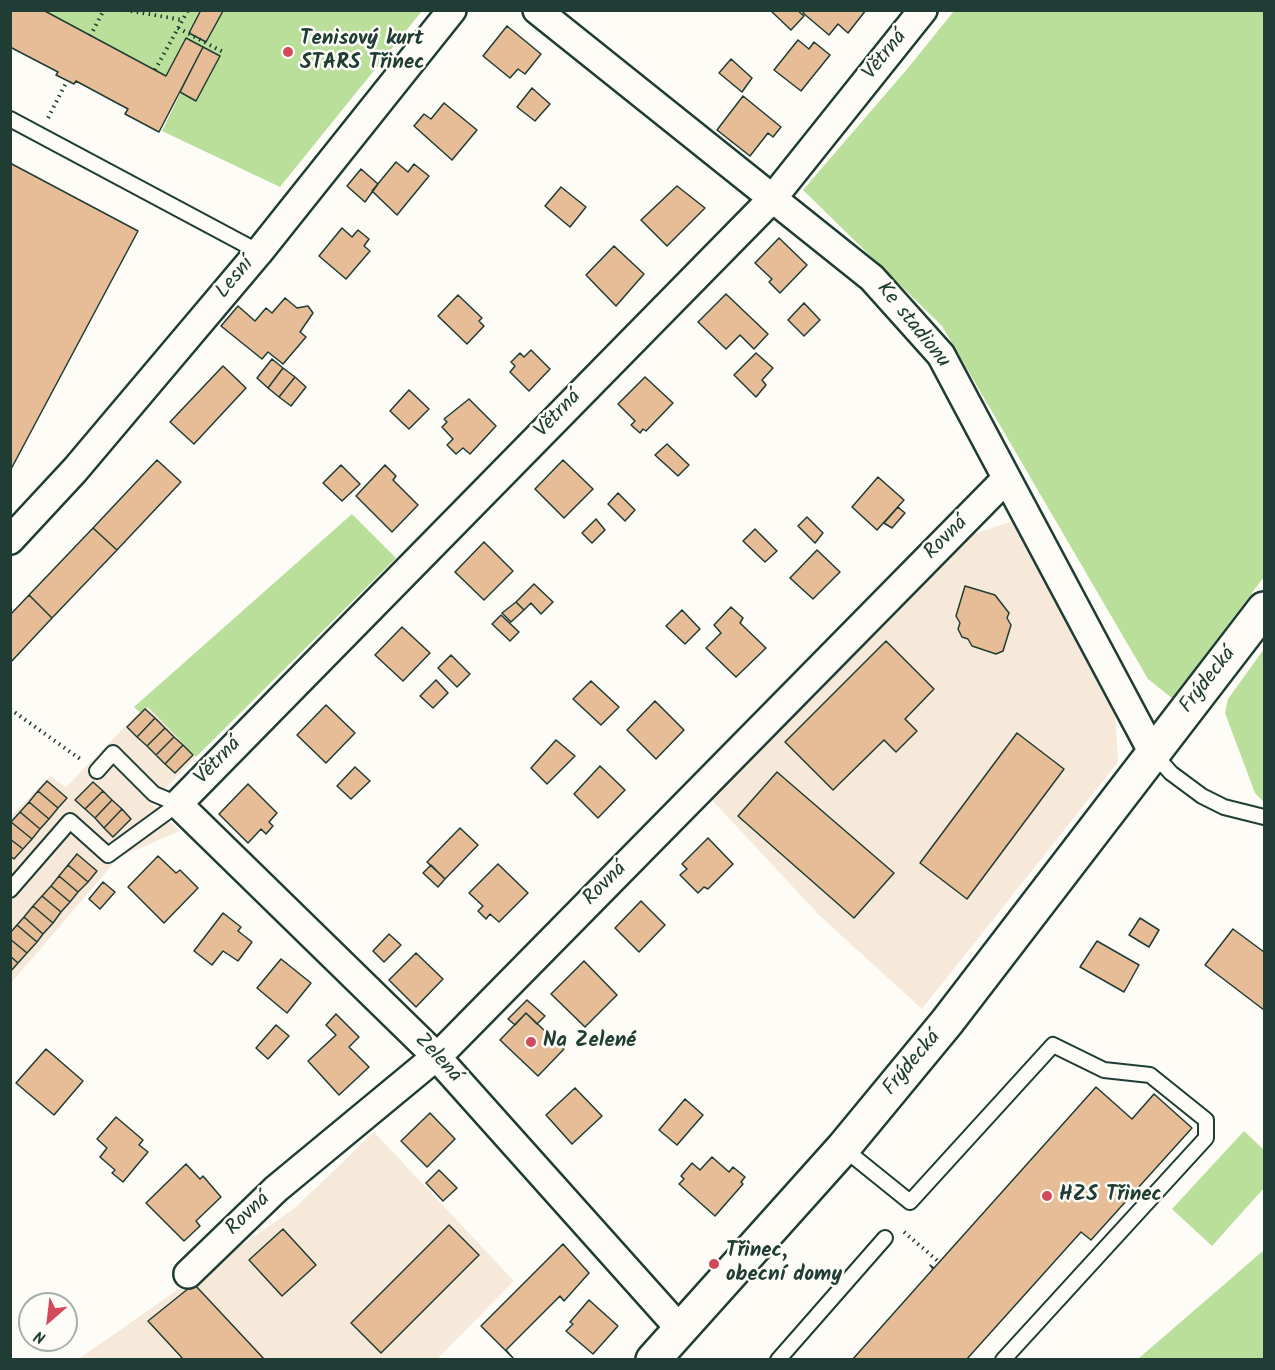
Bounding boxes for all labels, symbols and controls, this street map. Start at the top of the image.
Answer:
street label: Větrná [858,26,914,86]
place label: Tenisový kurt STARS Třinec [300,27,424,77]
marker: Tenisový kurt STARS Třinec [281,45,295,59]
street label: Lesní [212,253,260,305]
street label: Ke stadionu [870,278,954,374]
street label: Větrná [530,386,588,444]
street label: Rovná [920,512,974,566]
street label: Frýdecká [1175,643,1243,719]
street label: Větrná [190,733,248,791]
street label: Rovná [579,858,633,912]
street label: Frýdecká [879,1026,947,1102]
street label: Zelená [408,1029,466,1089]
place label: Na Zelené [543,1029,636,1055]
marker: Na Zelené [524,1035,538,1049]
place label: HZS Třinec [1059,1183,1162,1209]
street label: Rovná [222,1188,276,1242]
marker: HZS Třinec [1040,1189,1054,1203]
place label: Třinec, obecní domy [726,1239,842,1289]
marker: Třinec, obecní domy [707,1257,721,1271]
north arrow [18,1292,78,1352]
text: N [30,1323,51,1350]

